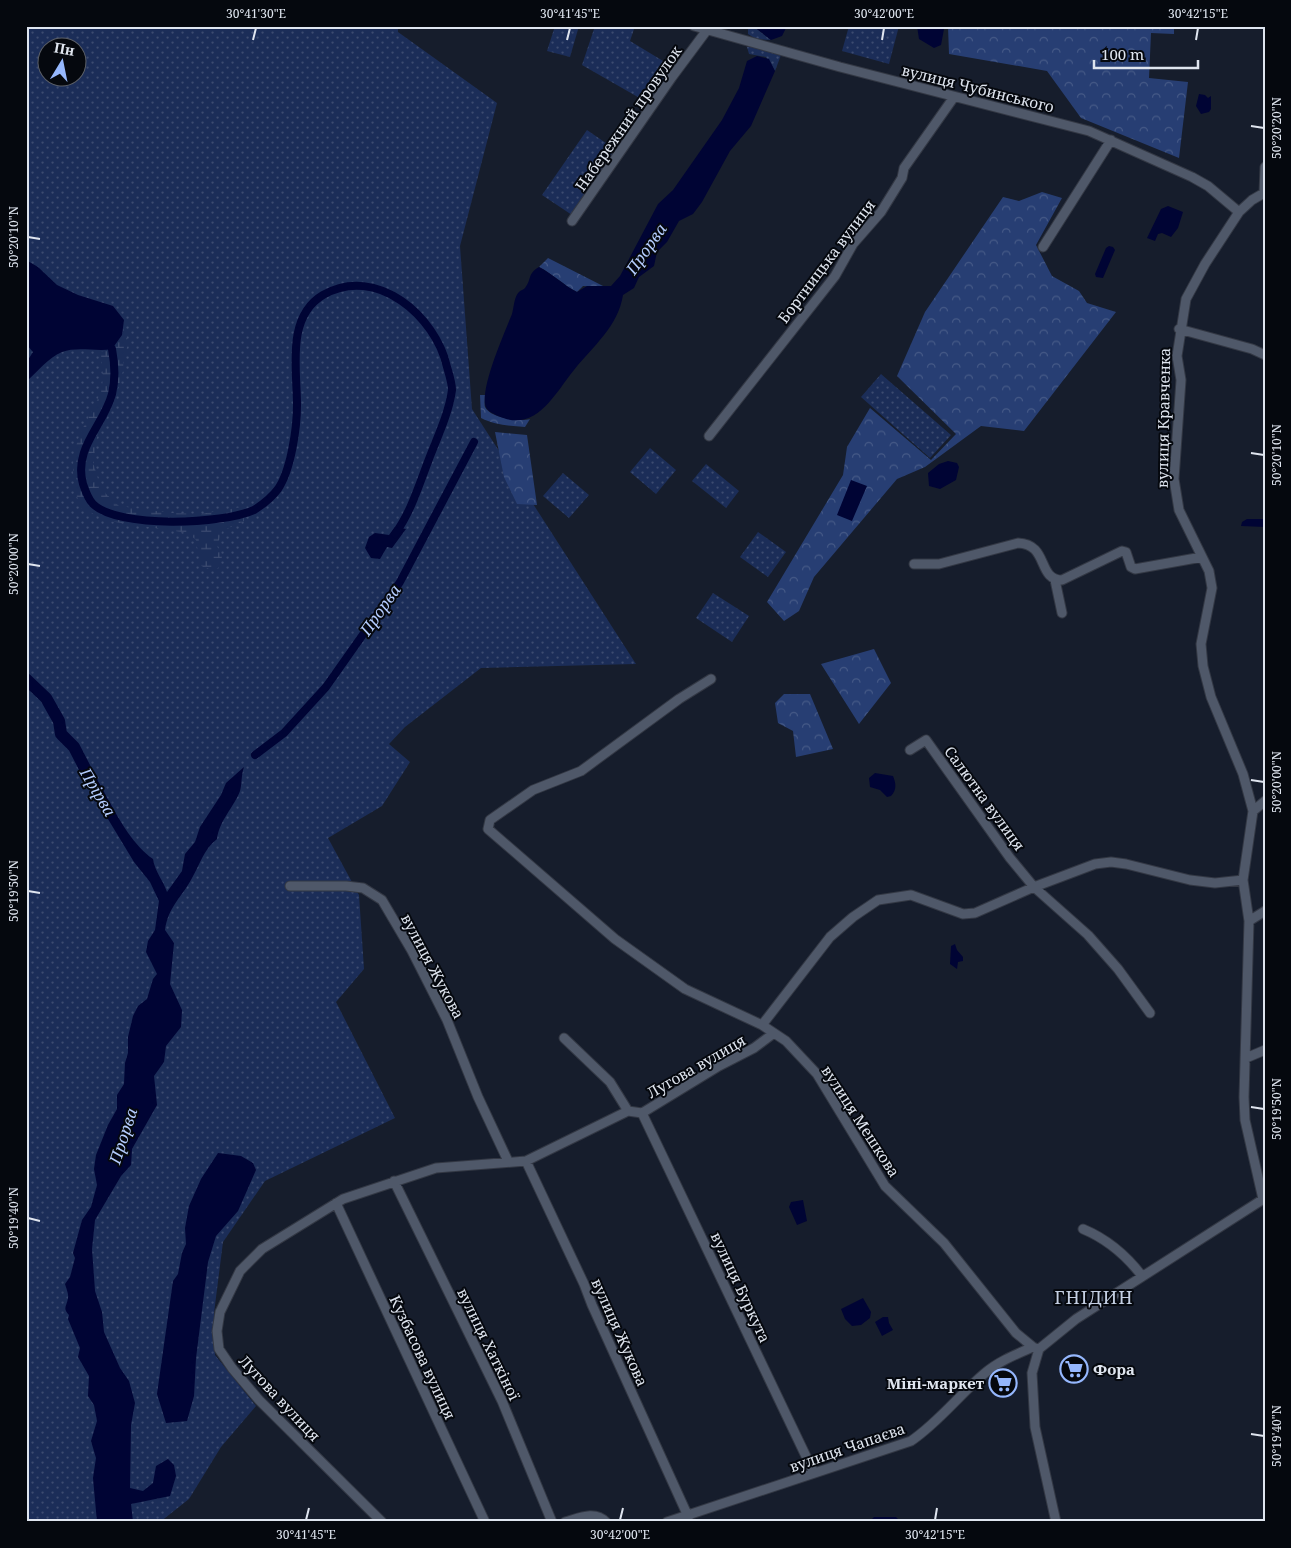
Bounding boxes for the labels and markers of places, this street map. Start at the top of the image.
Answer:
supermarket icon: Фора [1059,1354,1089,1384]
place label: Фора [1093,1359,1135,1379]
supermarket icon: Міні-маркет [988,1368,1018,1398]
place label: Міні-маркет [887,1373,985,1393]

